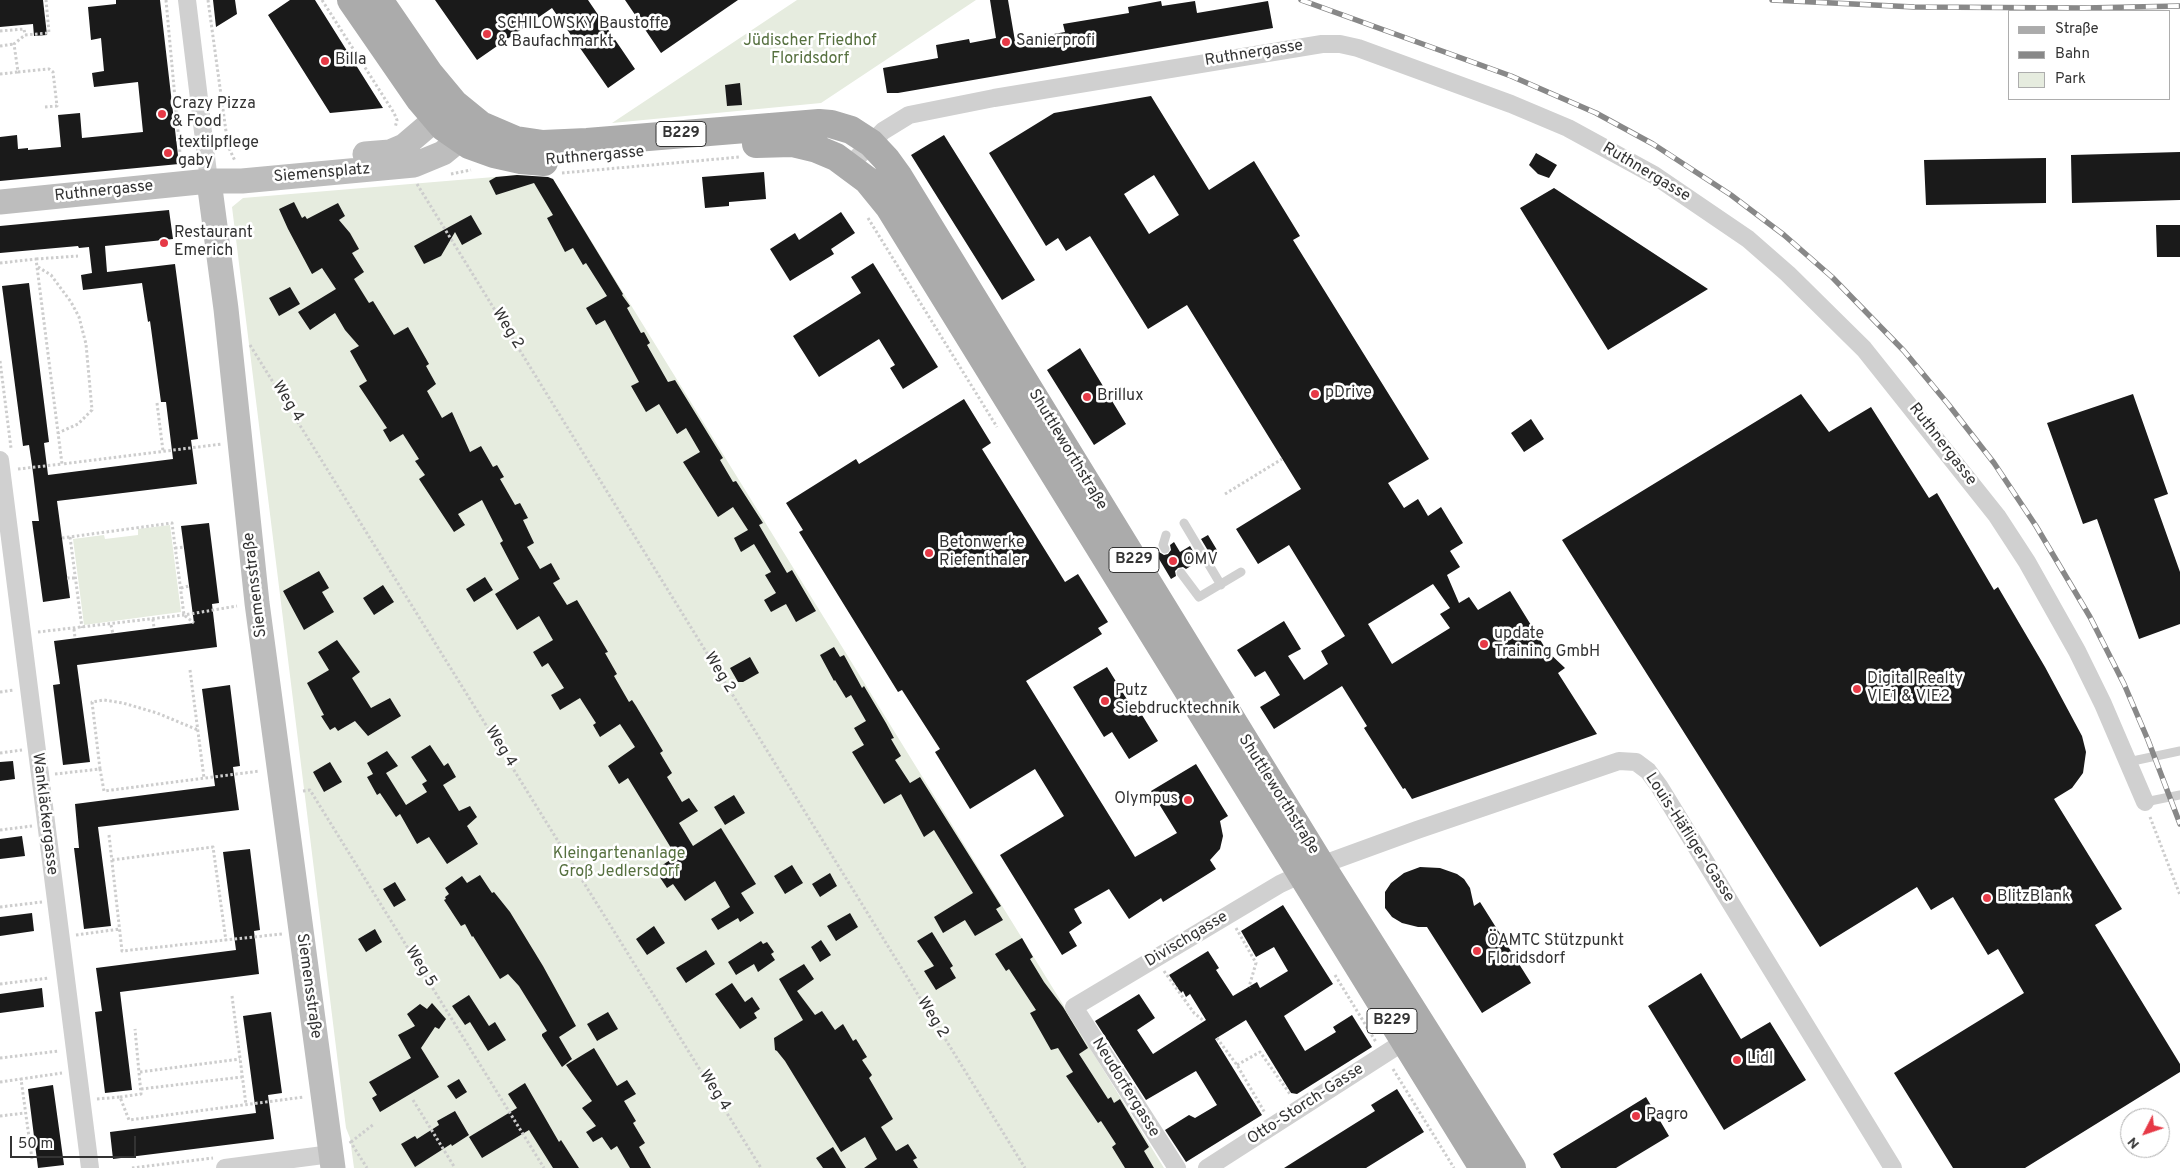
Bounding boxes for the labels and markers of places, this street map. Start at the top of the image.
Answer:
place label: SCHILOWSKY Baustoffe & Baufachmarkt [497,15,669,53]
marker: SCHILOWSKY Baustoffe & Baufachmarkt [481,28,493,40]
place label: Sanierprofi [1016,32,1095,52]
marker: Sanierprofi [1000,36,1012,48]
place label: Billa [335,51,366,71]
marker: Billa [319,55,331,67]
place label: Crazy Pizza & Food [172,95,256,133]
marker: Crazy Pizza & Food [156,108,168,120]
place label: textilpflege gaby [178,134,259,172]
marker: textilpflege gaby [162,147,174,159]
place label: Restaurant Emerich [174,224,253,262]
marker: Restaurant Emerich [158,237,170,249]
place label: pDrive [1325,384,1372,404]
place label: Brillux [1097,387,1143,407]
marker: pDrive [1309,388,1321,400]
marker: Brillux [1081,391,1093,403]
place label: Betonwerke Riefenthaler [939,534,1027,572]
marker: Betonwerke Riefenthaler [923,547,935,559]
place label: OMV [1183,551,1218,571]
marker: OMV [1167,555,1179,567]
place label: update Training GmbH [1494,625,1600,663]
marker: update Training GmbH [1478,638,1490,650]
place label: Digital Realty VIE1 & VIE2 [1867,670,1963,708]
place label: Putz Siebdrucktechnik [1115,682,1240,720]
marker: Digital Realty VIE1 & VIE2 [1851,683,1863,695]
marker: Putz Siebdrucktechnik [1099,695,1111,707]
place label: Olympus [1114,790,1178,810]
marker: Olympus [1182,794,1194,806]
place label: BlitzBlank [1997,888,2071,908]
marker: BlitzBlank [1981,892,1993,904]
place label: ÖAMTC Stützpunkt Floridsdorf [1487,932,1624,970]
marker: ÖAMTC Stützpunkt Floridsdorf [1471,945,1483,957]
place label: Lidl [1747,1050,1773,1070]
marker: Lidl [1731,1054,1743,1066]
place label: Pagro [1646,1106,1688,1126]
marker: Pagro [1630,1110,1642,1122]

